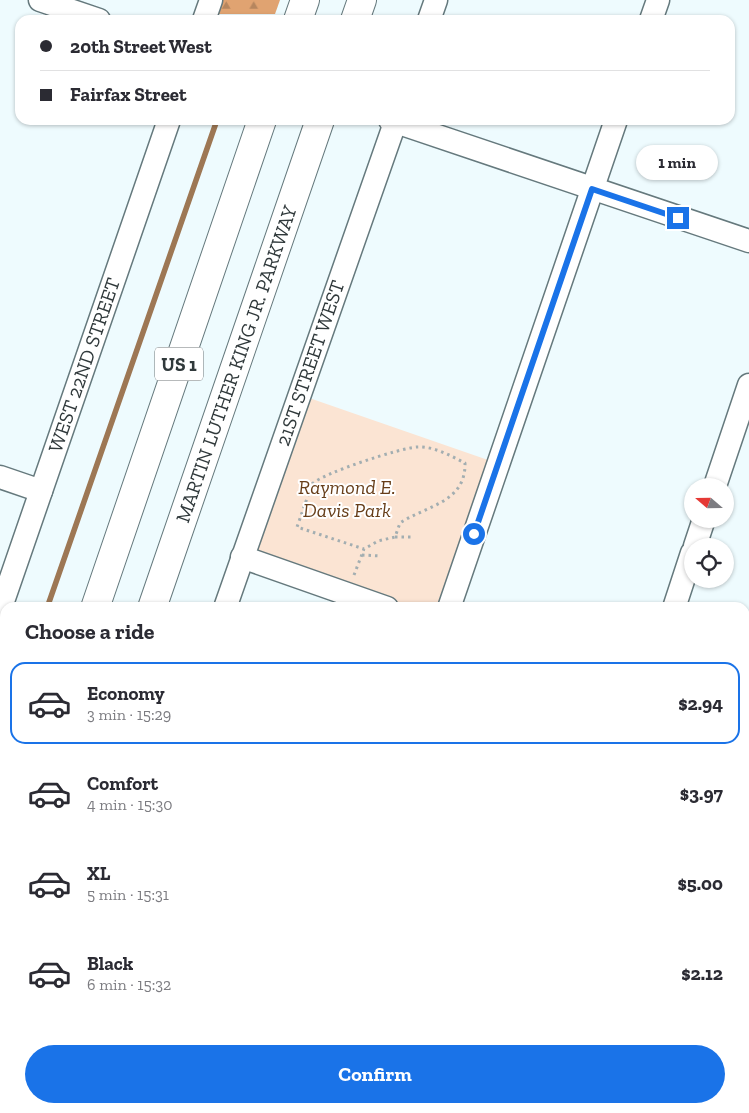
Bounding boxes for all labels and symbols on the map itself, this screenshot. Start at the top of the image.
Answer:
callout: 1 min [637,146,719,180]
street label: MARTIN LUTHER KING JR. PARKWAY [170,202,302,526]
route end [667,207,689,229]
street label: WEST 22ND STREET [43,275,125,455]
street label: 21ST STREET WEST [270,277,350,449]
road number: US 1 [155,348,203,380]
park label: Raymond E. Davis Park [298,475,396,522]
north arrow [684,478,734,528]
route start [463,523,485,545]

